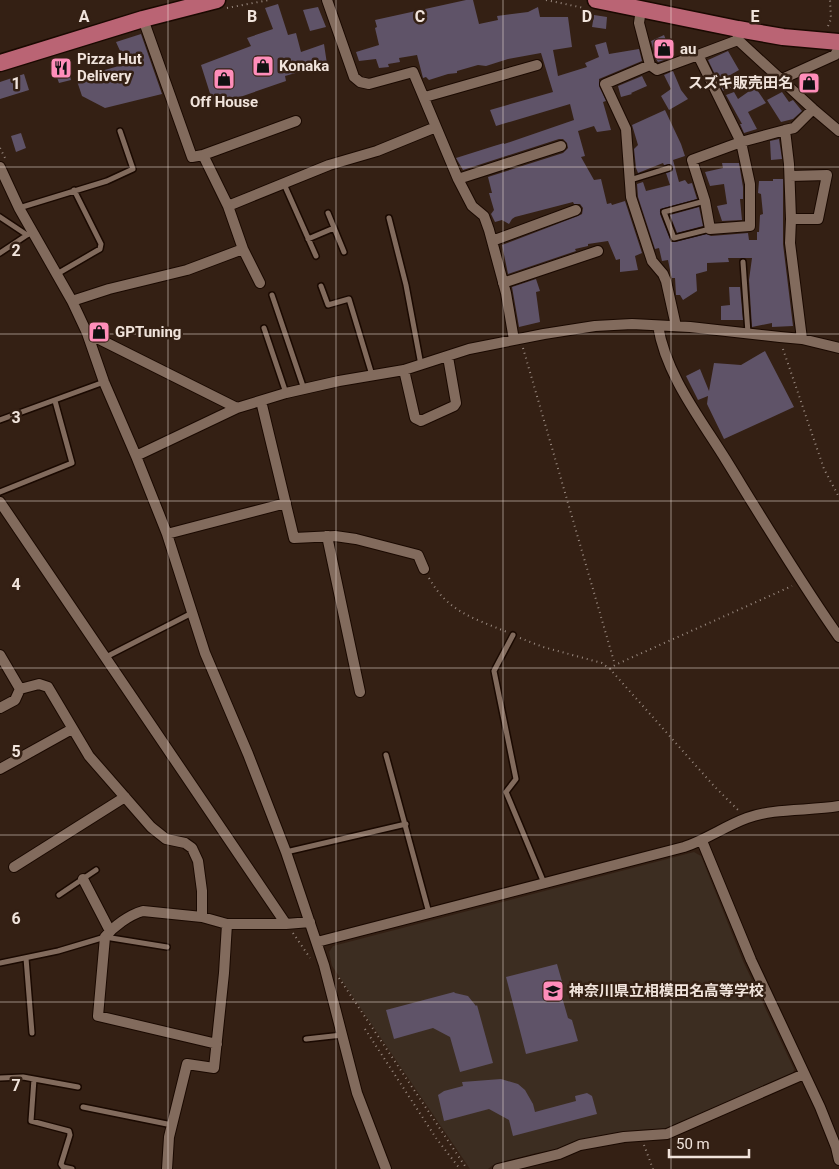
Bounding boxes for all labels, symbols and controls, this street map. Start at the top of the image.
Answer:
text: A [79,7,90,26]
text: B [247,7,257,26]
text: C [415,7,425,26]
text: D [582,7,592,26]
text: E [751,7,760,26]
shop icon: au [652,37,676,61]
place label: au [680,40,696,58]
place label: Pizza Hut Delivery [77,50,142,85]
shop icon: Konaka [251,54,275,78]
restaurant icon: Pizza Hut Delivery [49,56,73,80]
place label: Konaka [279,57,329,75]
shop icon: Off House [212,67,236,91]
shop icon: スズキ販売田名 [797,71,821,95]
text: 1 [11,74,21,93]
place label: スズキ販売田名 [688,74,793,92]
place label: Off House [190,93,258,111]
text: 2 [11,241,21,260]
shop icon: GPTuning [87,320,111,344]
place label: GPTuning [115,323,181,341]
text: 3 [11,408,21,427]
text: 4 [11,575,21,594]
text: 5 [11,742,21,761]
text: 6 [11,909,21,928]
school or university icon: 神奈川県立相模田名高等学校 [541,979,565,1003]
place label: 神奈川県立相模田名高等学校 [568,982,764,1000]
text: 7 [11,1076,21,1095]
scale bar [669,1126,749,1158]
text: 50 m [676,1135,710,1153]

